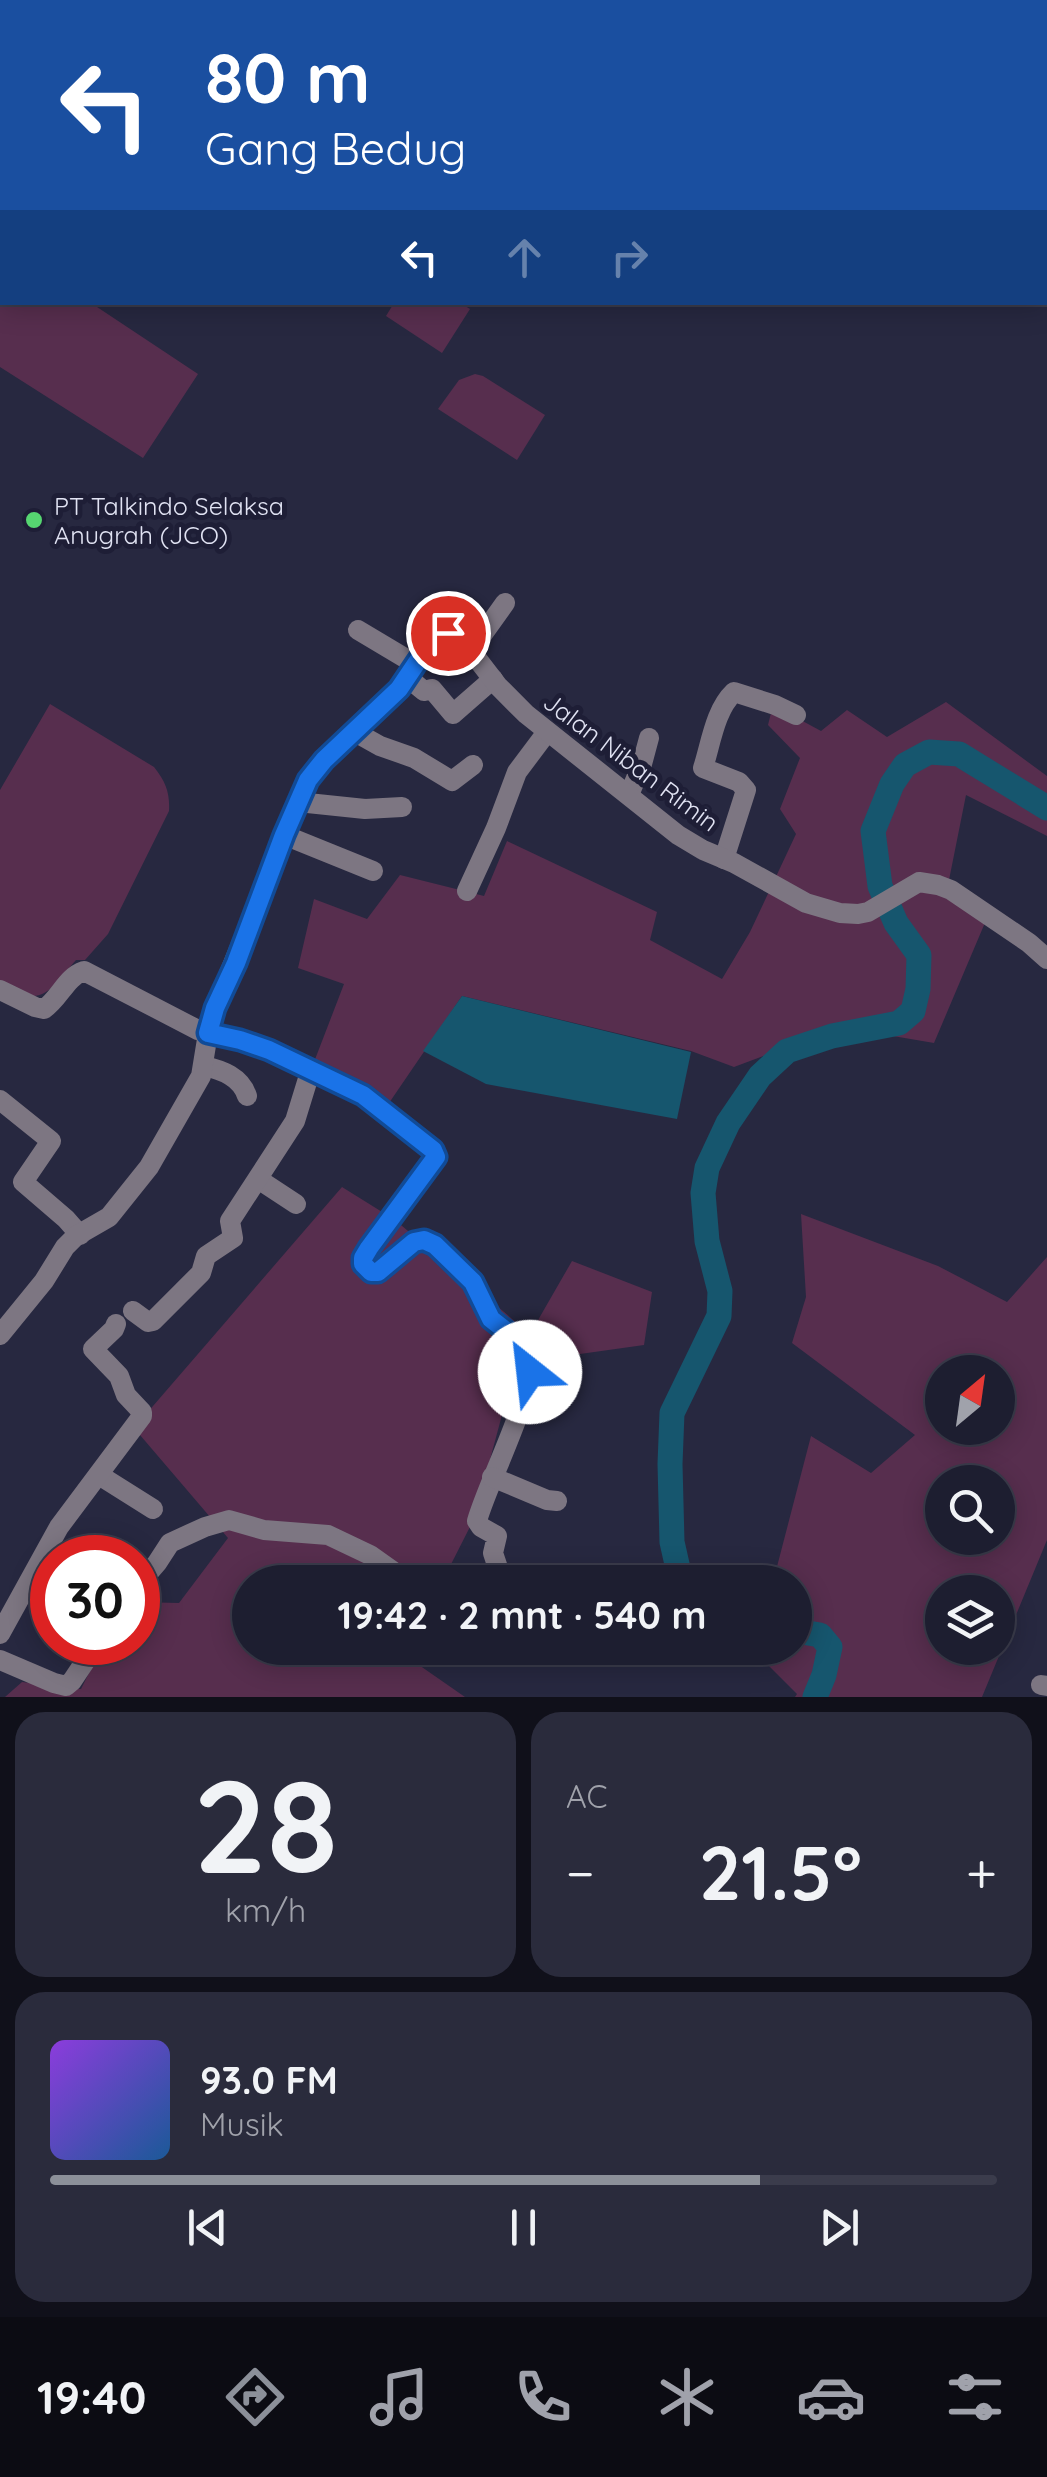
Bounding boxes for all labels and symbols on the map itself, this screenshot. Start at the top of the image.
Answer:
place label: PT Talkindo Selaksa Anugrah (JCO) [54,490,284,550]
marker: PT Talkindo Selaksa Anugrah (JCO) [23,509,45,531]
pin [406,591,491,676]
street label: Jalan Niban Rimin [538,686,725,838]
position arrow [478,1320,582,1424]
north arrow [925,1355,1015,1445]
speed limit sign: 30 [30,1535,160,1665]

